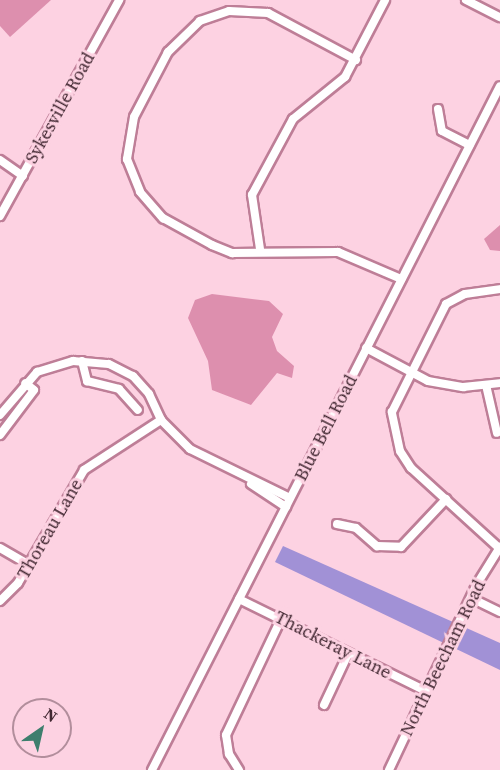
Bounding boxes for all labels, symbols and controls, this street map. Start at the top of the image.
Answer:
street label: Sykesville Road [21,49,99,167]
street label: Blue Bell Road [290,371,362,485]
street label: Thoreau Lane [13,475,87,583]
street label: North Beecham Road [396,576,490,740]
street label: Thackeray Lane [271,606,395,684]
north arrow [12,698,72,758]
text: N [40,702,62,727]

